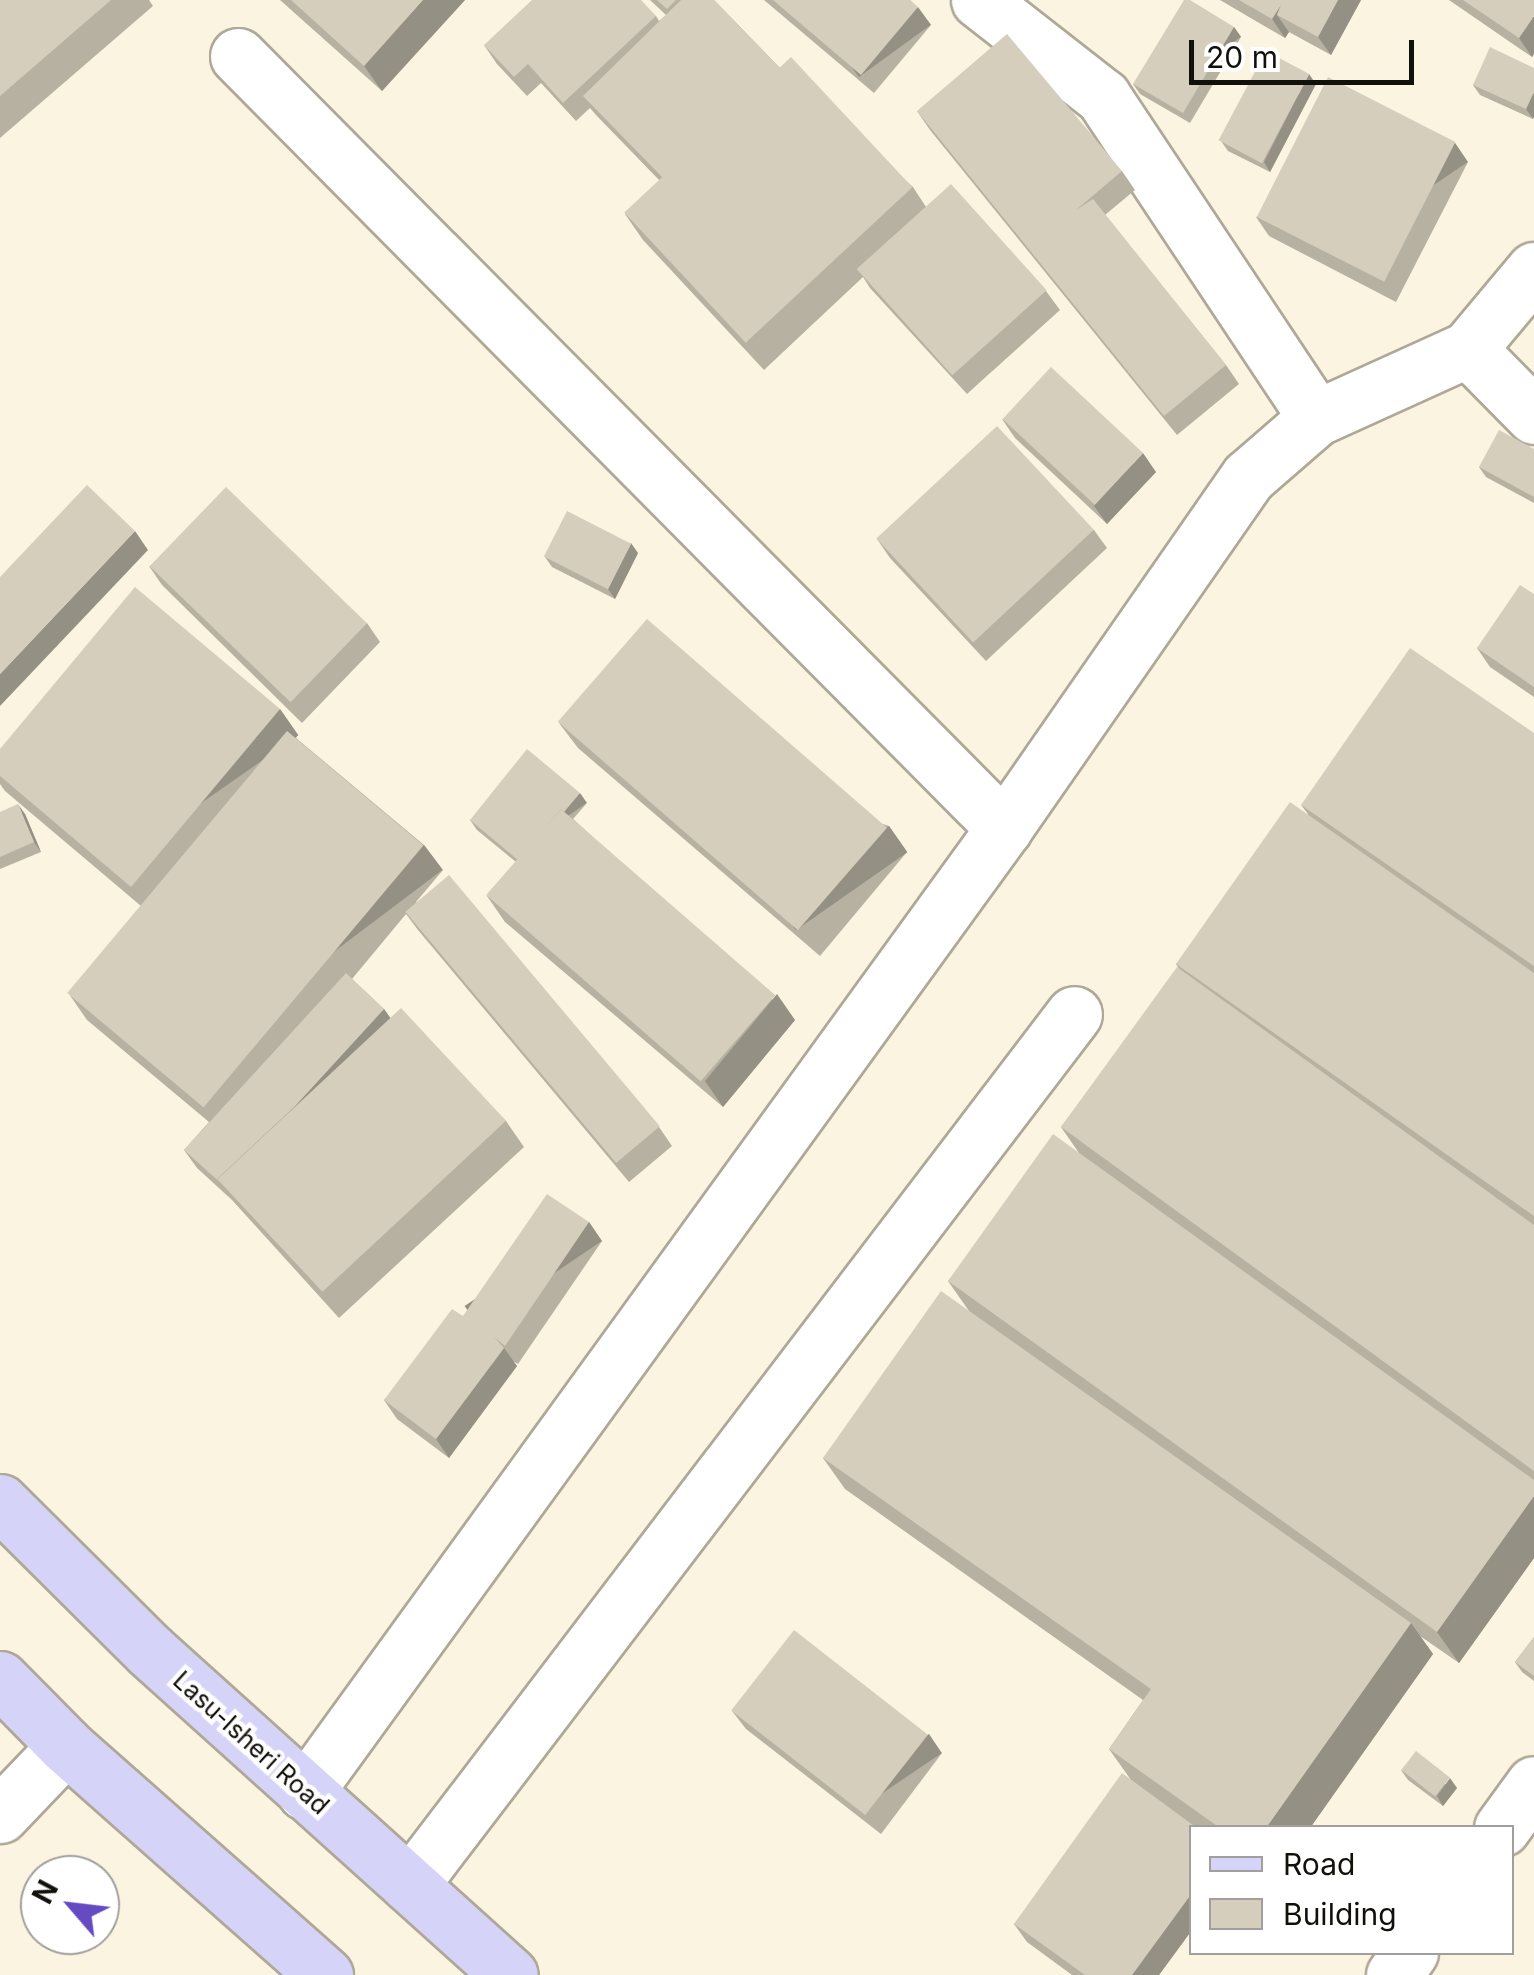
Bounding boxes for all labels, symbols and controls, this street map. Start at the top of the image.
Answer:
scale bar [1194,20,1419,82]
text: 20 m [1206,39,1278,75]
street label: Lasu-Isheri Road [167,1665,335,1821]
legend [1189,1825,1514,1955]
text: Road [1283,1846,1355,1882]
north arrow [20,1855,120,1955]
text: N [25,1874,65,1909]
text: Building [1283,1896,1397,1932]

